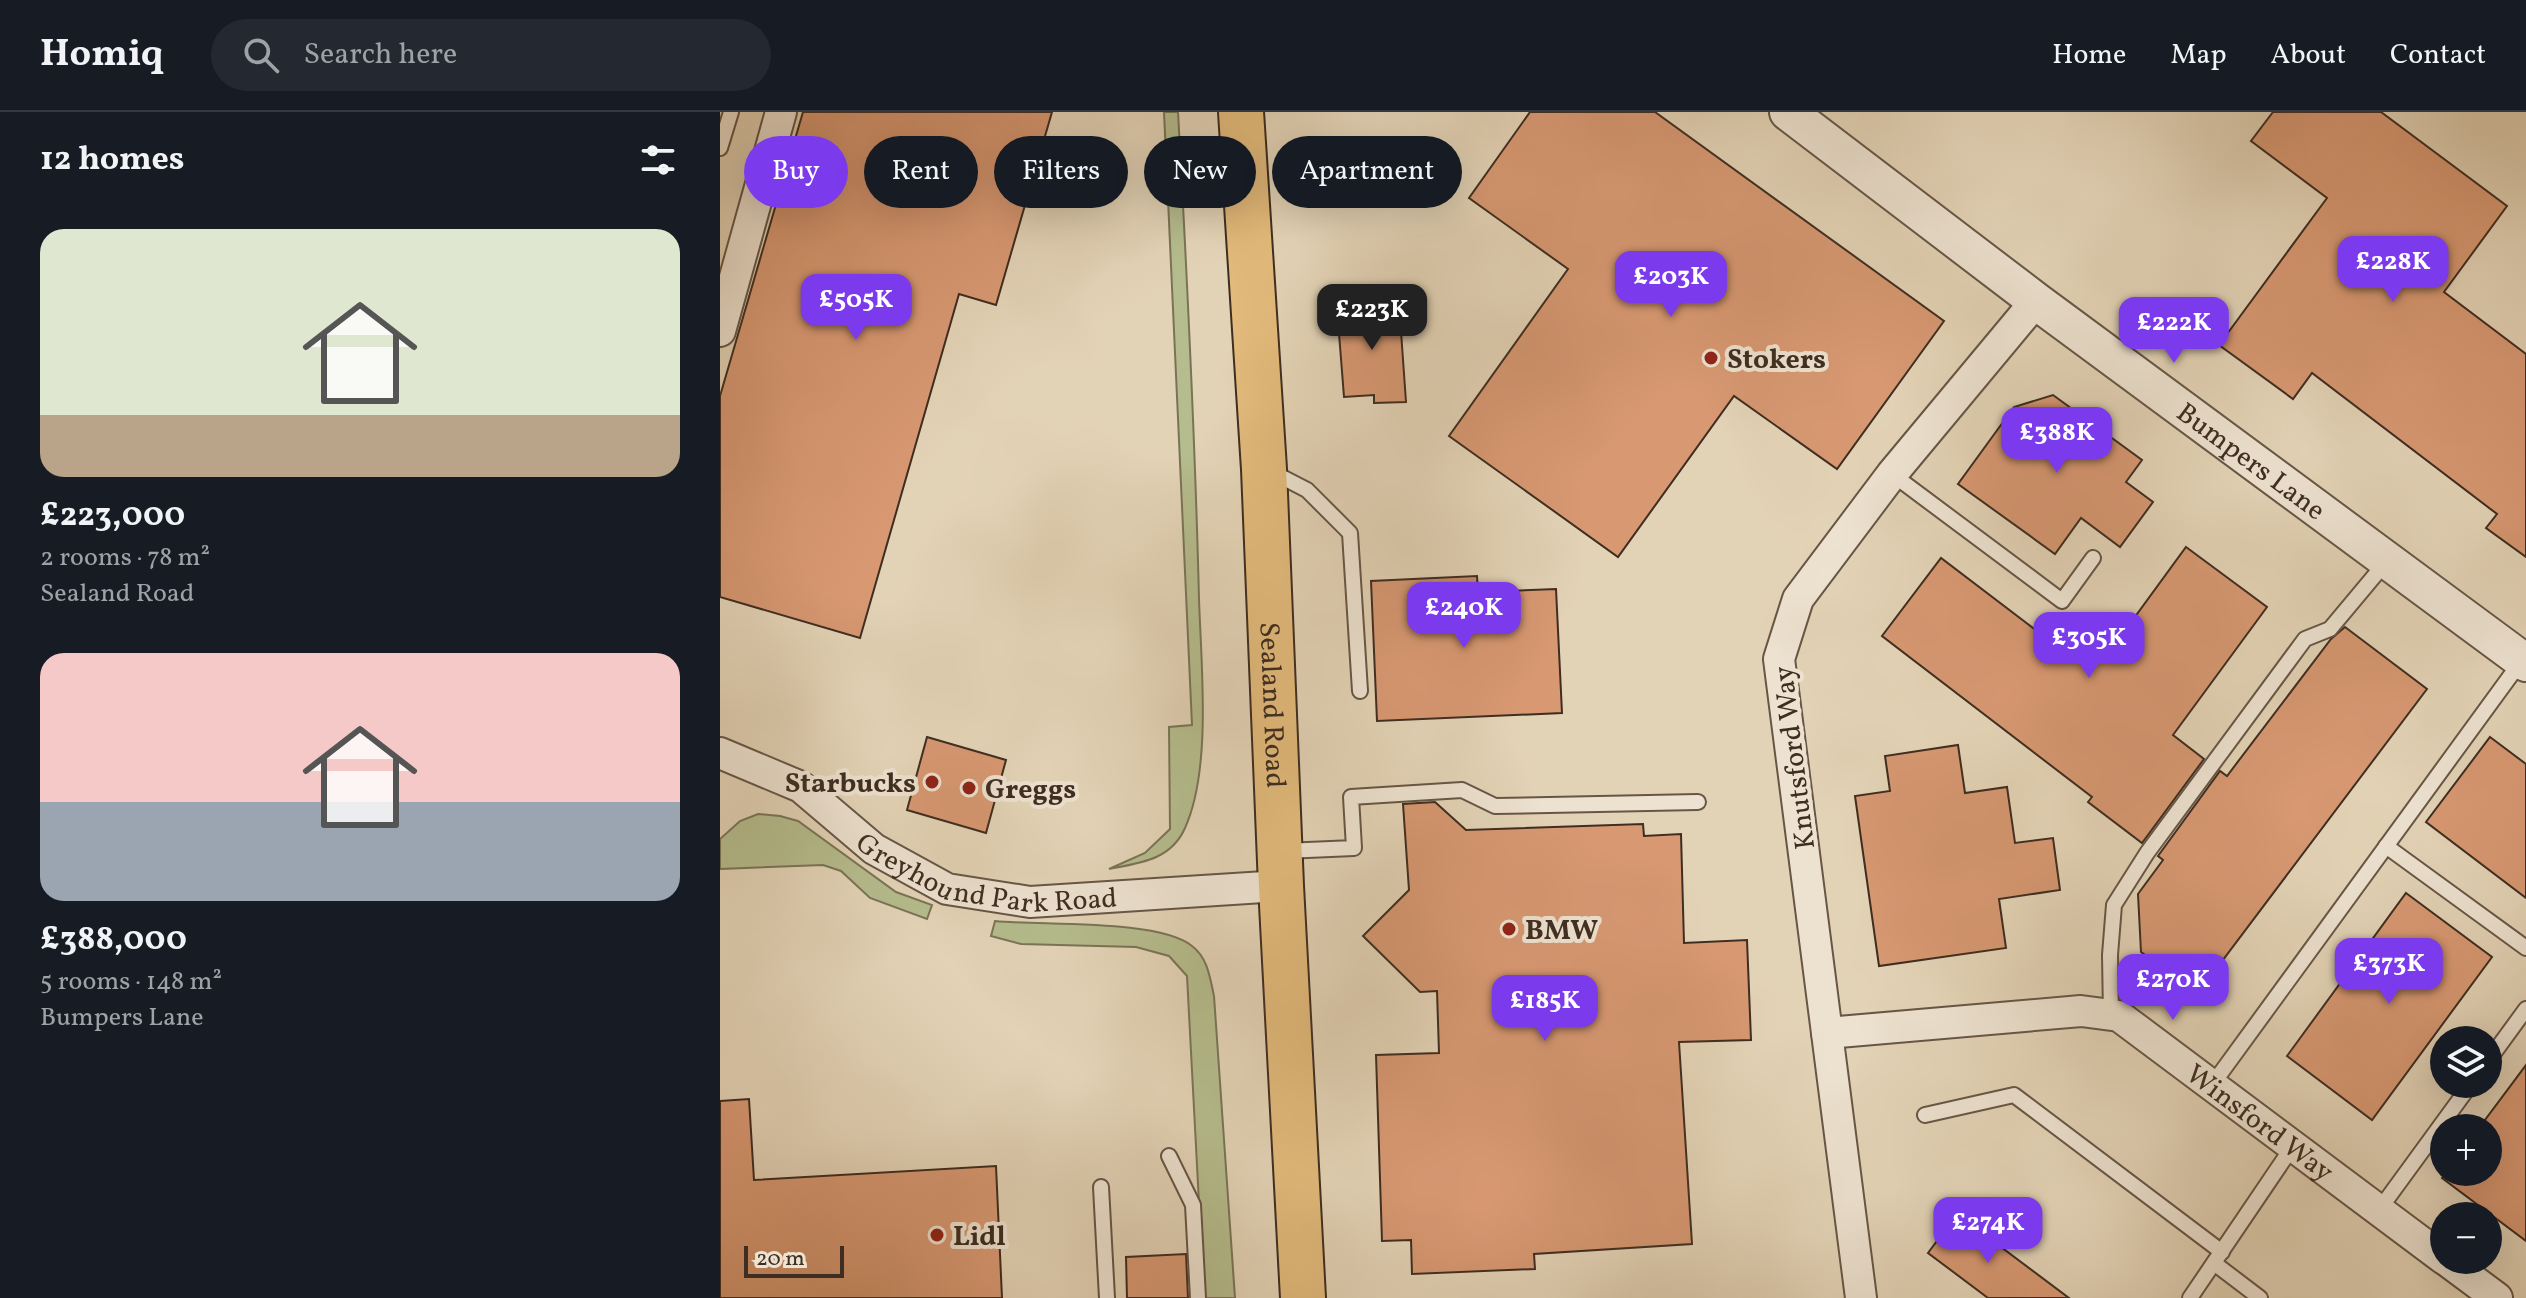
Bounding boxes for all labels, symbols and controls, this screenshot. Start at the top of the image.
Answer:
search box [211,19,771,91]
text: Homiq [40,29,163,82]
icon: search [239,33,283,77]
text: Search here [303,34,457,76]
text: Home [2052,36,2126,75]
text: Map [2170,36,2226,75]
text: About [2270,36,2346,75]
text: Contact [2390,36,2486,75]
chip: Buy [744,136,848,208]
chip: Rent [864,136,978,208]
chip: Filters [994,136,1128,208]
chip: New [1144,136,1256,208]
chip: Apartment [1272,136,1462,208]
text: 12 homes [40,137,184,184]
icon: filters [636,138,680,182]
pin: £228K [2337,236,2449,304]
text: £228K [2355,244,2431,280]
pin: £203K [1615,251,1727,319]
text: £203K [1633,259,1709,295]
pin: £505K [800,274,912,342]
icon: home [288,281,432,425]
text: £505K [819,282,893,318]
pin: £223K [1316,284,1428,352]
text: £223K [1335,292,1409,328]
pin: £222K [2118,297,2230,365]
text: £222K [2137,305,2211,341]
place label: Stokers [1727,341,1826,380]
marker: Stokers [1702,349,1720,367]
street label: Bumpers Lane [2168,394,2333,530]
pin: £388K [2001,407,2113,475]
text: £388K [2019,415,2095,451]
text: £223,000 [40,493,185,540]
text: 2 rooms · 78 m² [40,540,210,576]
text: Sealand Road [40,576,194,612]
pin: £240K [1408,582,1520,650]
text: £240K [1425,590,1503,626]
pin: £305K [2033,612,2145,680]
text: £305K [2051,620,2127,656]
street label: Sealand Road [1248,621,1294,789]
street label: Knutsford Way [1765,664,1826,852]
icon: home [288,705,432,849]
place label: Starbucks [785,765,916,804]
place label: Greggs [985,771,1076,810]
marker: Starbucks [923,773,941,791]
marker: Greggs [960,779,978,797]
street label: Greyhound Park Road [846,825,1118,924]
place label: BMW [1525,912,1598,951]
text: £388,000 [40,917,187,964]
marker: BMW [1500,920,1518,938]
pin: £373K [2333,938,2445,1006]
text: £373K [2353,946,2425,982]
pin: £270K [2117,954,2229,1022]
text: £270K [2136,962,2210,998]
text: 5 rooms · 148 m² [40,964,222,1000]
pin: £185K [1489,975,1601,1043]
text: £185K [1510,983,1580,1019]
text: Bumpers Lane [40,1000,204,1036]
map controls [2430,1026,2502,1274]
button: layers [2430,1026,2502,1098]
street label: Winsford Way [2177,1056,2341,1192]
button: + [2430,1114,2502,1186]
pin: £274K [1932,1197,2044,1265]
button: − [2430,1202,2502,1274]
text: £274K [1951,1205,2025,1241]
place label: Lidl [953,1218,1006,1257]
marker: Lidl [928,1226,946,1244]
scale bar [744,1242,844,1278]
text: 20 m [756,1244,805,1275]

